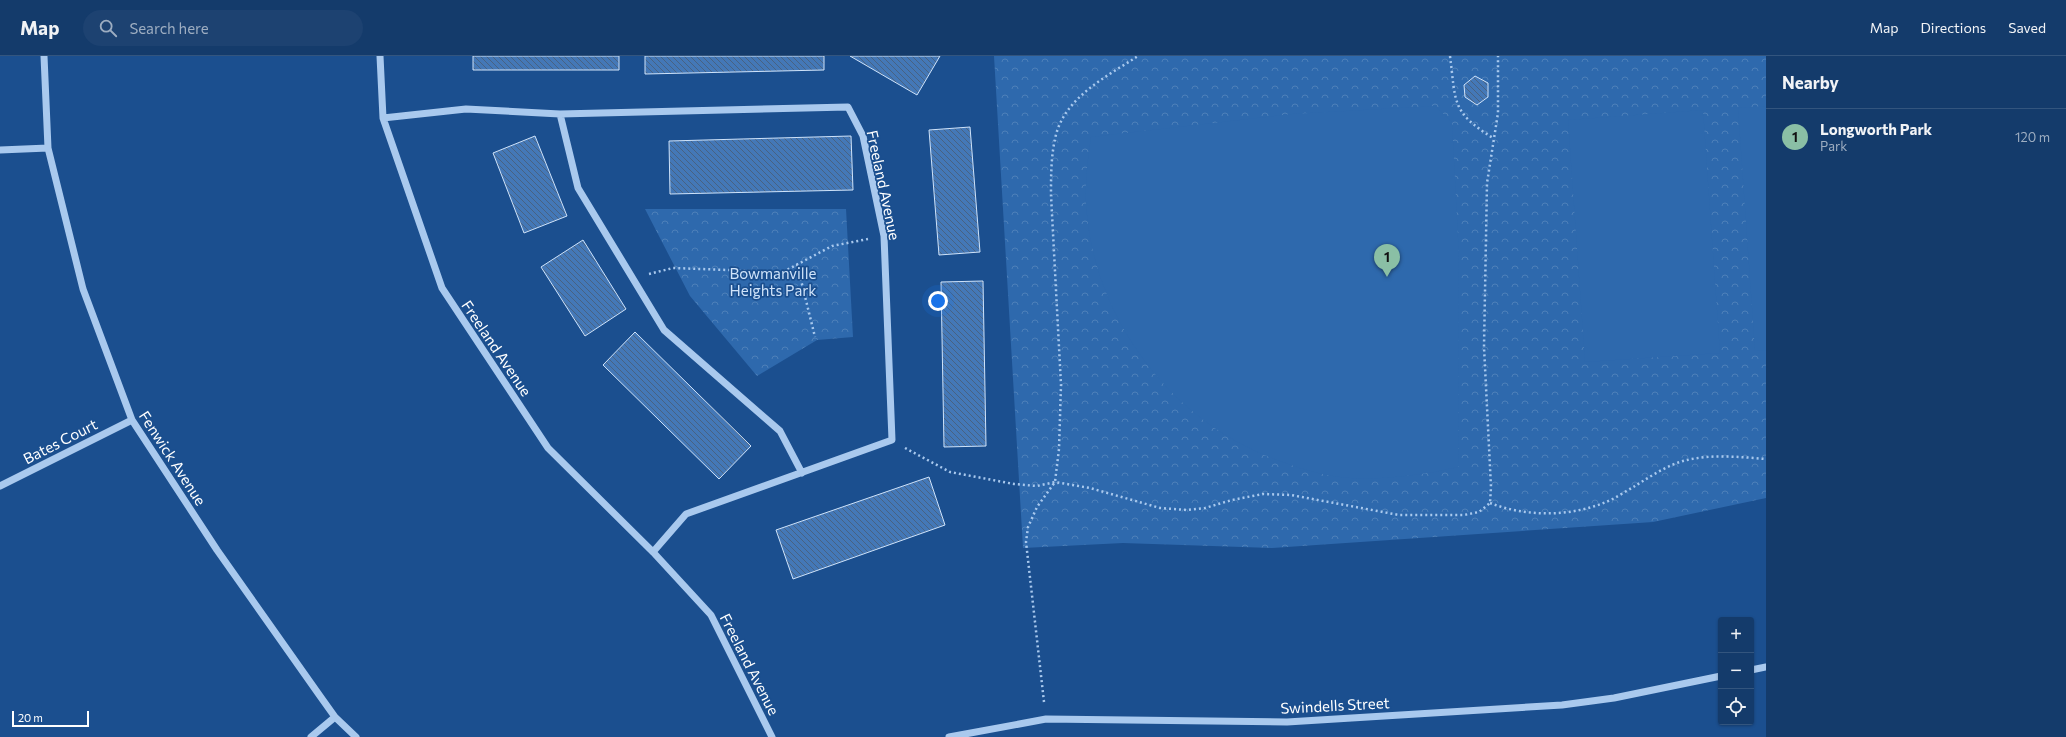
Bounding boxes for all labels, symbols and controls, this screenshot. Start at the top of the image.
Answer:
search box [83,10,363,46]
text: Map [20,16,59,39]
icon: search [97,17,119,39]
text: Search here [129,19,209,37]
text: Map [1870,19,1899,36]
text: Directions [1921,19,1986,36]
text: Saved [2008,19,2046,36]
text: Nearby [1782,72,1839,93]
text: Longworth Park [1820,120,1932,138]
street label: Freeland Avenue [864,128,904,242]
text: 1 [1792,129,1798,145]
text: 120 m [2015,129,2050,145]
text: Park [1820,138,1847,154]
pin: 1 [1374,244,1400,277]
park label: Bowmanville Heights Park [730,264,816,299]
your location [928,291,948,311]
street label: Freeland Avenue [458,297,536,399]
street label: Fenwick Avenue [136,407,210,509]
street label: Bates Court [20,415,100,467]
street label: Freeland Avenue [717,610,783,718]
map controls [1718,617,1754,725]
button: + [1718,617,1754,653]
button: − [1718,653,1754,689]
button: locate [1718,689,1754,725]
street label: Swindells Street [1280,693,1390,717]
scale bar [12,709,89,728]
text: 20 m [18,711,43,724]

